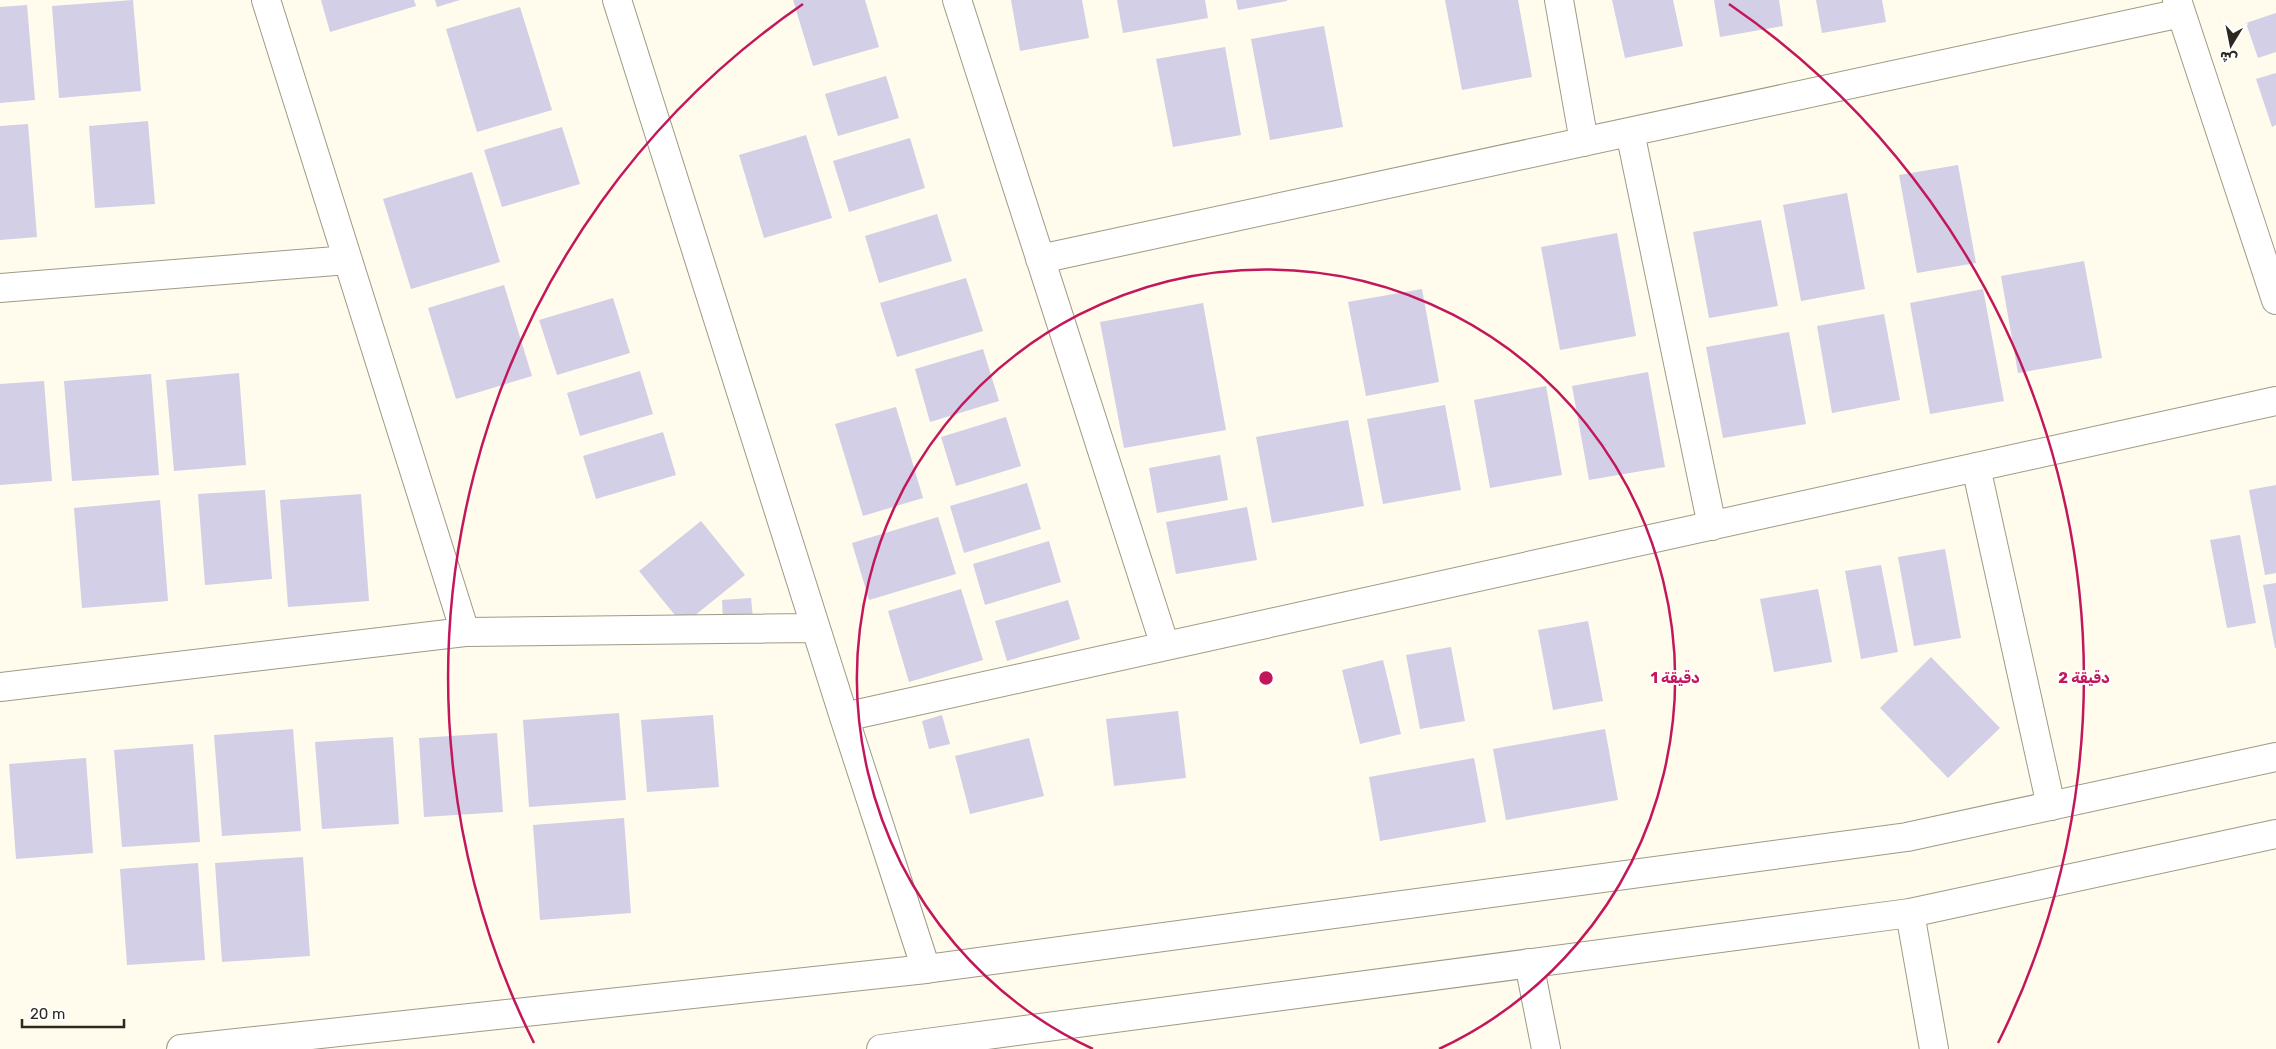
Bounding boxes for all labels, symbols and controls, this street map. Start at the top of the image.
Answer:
north arrow [2206,20,2256,70]
text: ش [2218,47,2239,67]
centre of rings [1257,669,1275,687]
text: 1 دقيقة [1650,669,1700,687]
text: 2 دقيقة [2058,669,2110,687]
scale bar [22,996,125,1028]
text: 20 m [30,1005,65,1023]

